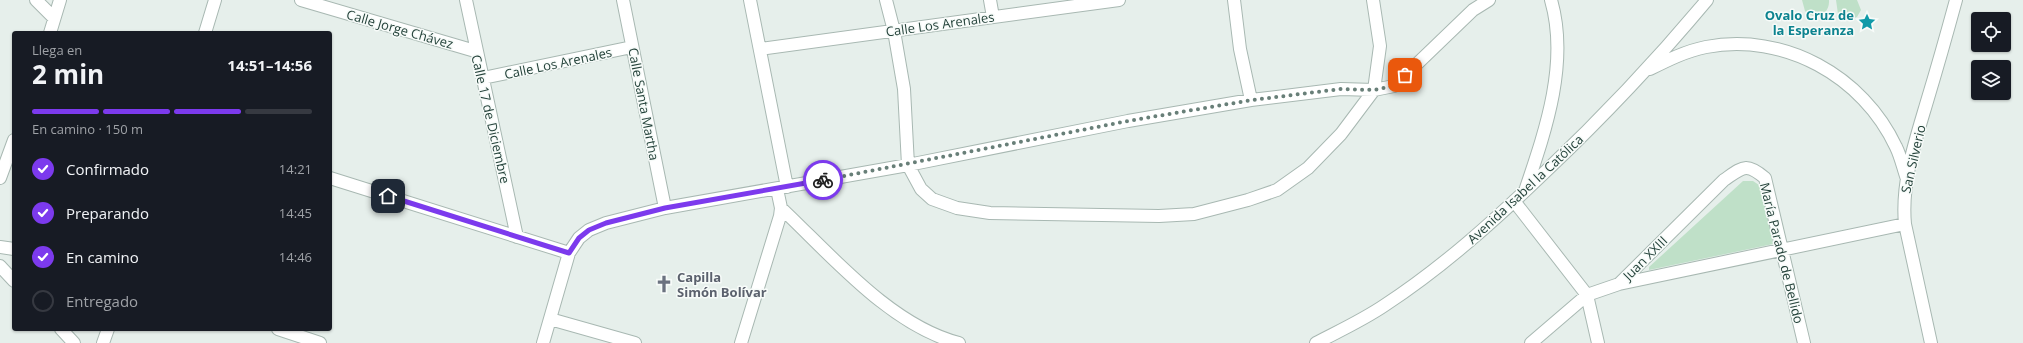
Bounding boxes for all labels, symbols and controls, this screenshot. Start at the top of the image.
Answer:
street label: Calle Jorge Chávez [345,5,455,53]
place label: Ovalo Cruz de la Esperanza [1765,6,1854,39]
street label: Calle Los Arenales [884,7,996,41]
place icon: Ovalo Cruz de la Esperanza [1857,12,1877,32]
map controls [1971,12,2011,100]
button: locate [1971,12,2011,52]
text: Llega en [32,41,82,59]
street label: Calle Los Arenales [503,43,613,83]
street label: Calle Santa Martha [624,46,664,162]
street label: Calle 17 de Diciembre [467,53,515,185]
text: 14:51–14:56 [227,55,312,75]
text: 2 min [32,56,104,92]
pin [1388,58,1422,92]
button: layers [1971,60,2011,100]
icon: bag [1394,64,1416,86]
text: En camino · 150 m [32,120,143,138]
street label: San Silverio [1896,123,1930,195]
street label: Avenida Isabel la Católica [1463,130,1587,248]
icon: check [32,158,54,180]
text: Confirmado [66,159,149,179]
text: 14:21 [279,160,312,178]
courier [803,160,843,200]
icon: bike [812,169,834,191]
pin [371,179,405,213]
street label: María Parado de Bellido [1756,181,1808,326]
icon: home [377,185,399,207]
icon: check [32,202,54,224]
text: Preparando [66,203,149,223]
text: 14:45 [279,204,312,222]
street label: Juan XXIII [1617,232,1671,286]
icon: check [32,246,54,268]
text: En camino [66,247,139,267]
text: 14:46 [279,248,312,266]
place label: Capilla Simón Bolívar [677,268,767,301]
church icon: Capilla Simón Bolívar [654,274,674,294]
text: Entregado [66,291,138,311]

